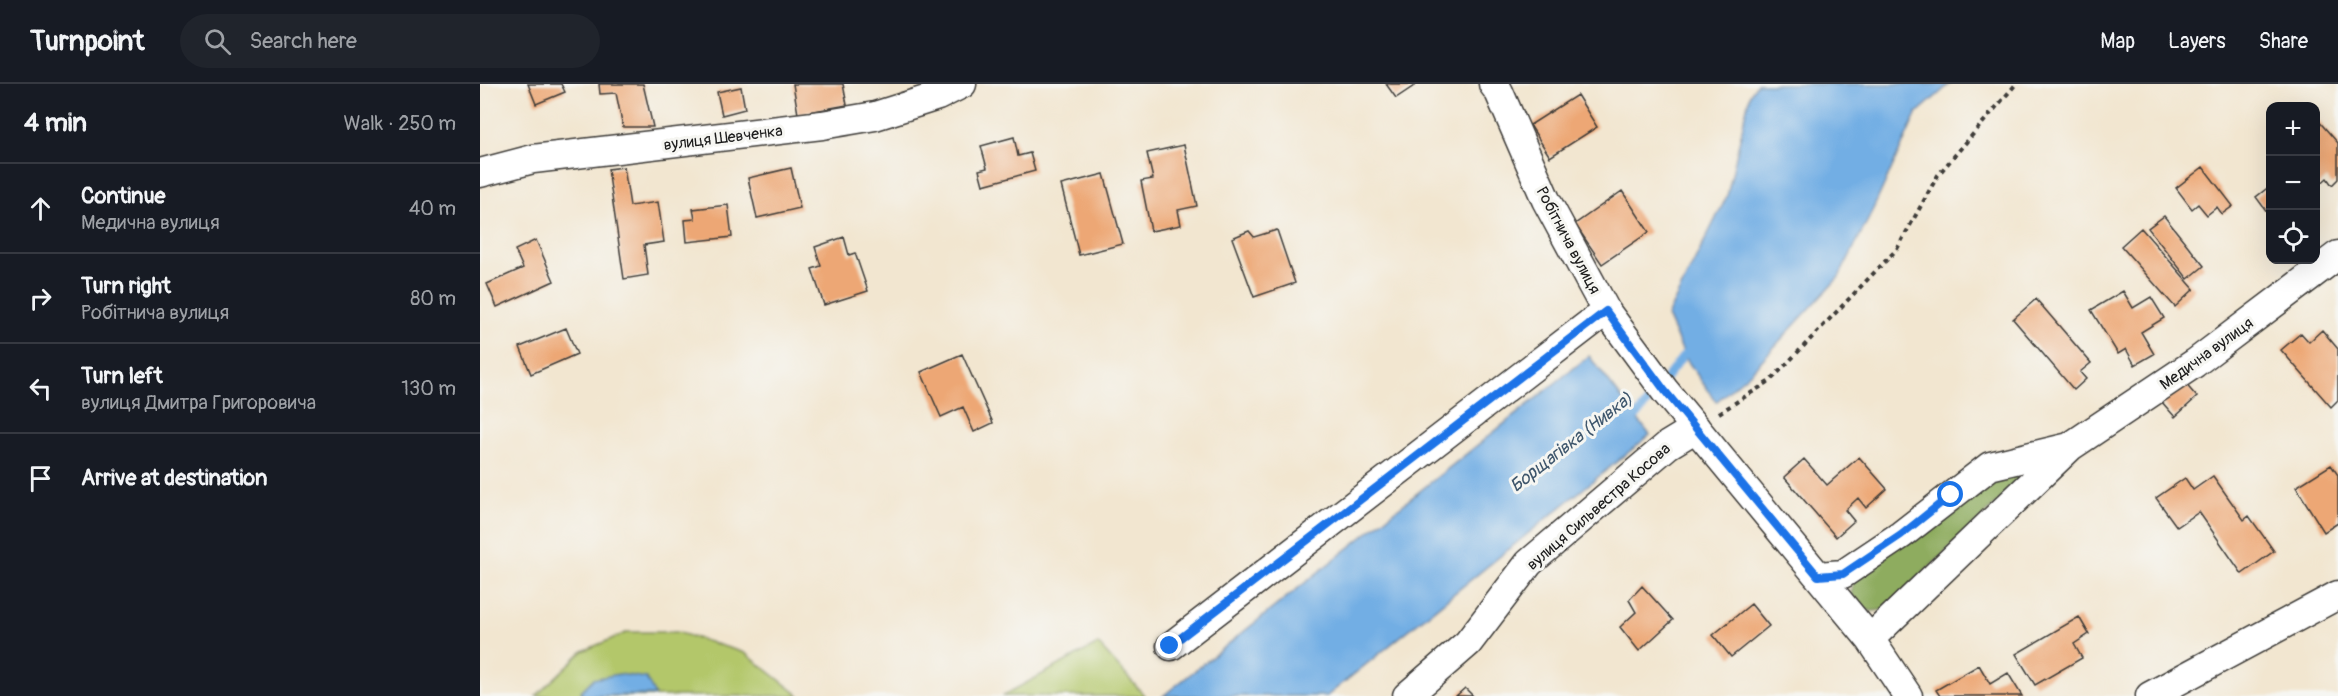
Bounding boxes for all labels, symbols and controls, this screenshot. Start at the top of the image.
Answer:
search box [180,14,600,68]
text: Turnpoint [30,24,144,59]
icon: search [201,25,234,58]
text: Search here [249,27,357,55]
text: Map [2100,28,2135,55]
text: Layers [2168,28,2226,55]
text: Share [2259,28,2308,55]
map controls [2266,102,2320,264]
button: + [2266,102,2320,156]
text: 4 min [24,107,87,139]
text: Walk · 250 m [344,111,456,136]
street label: вулиця Шевченка [662,121,784,155]
button: − [2266,156,2320,210]
text: Continue [81,182,165,210]
street label: Робітнича вулиця [1531,183,1605,297]
icon: ahead [24,192,57,225]
text: 40 m [409,196,456,221]
text: Медична вулиця [81,210,220,235]
button: locate [2266,210,2320,264]
text: Turn right [81,272,171,300]
icon: right [24,282,57,315]
text: 80 m [410,286,456,311]
text: Робітнича вулиця [81,300,229,325]
street label: Медична вулиця [2156,313,2257,394]
text: Turn left [81,362,163,390]
icon: left [24,372,57,405]
text: 130 m [401,376,456,401]
water label: Борщагівка (Нивка) [1505,387,1637,498]
text: вулиця Дмитра Григоровича [81,390,316,415]
street label: вулиця Сильвестра Косова [1523,439,1675,575]
icon: arrive [24,462,57,495]
text: Arrive at destination [81,464,267,492]
route start [1937,481,1963,507]
route end [1156,632,1182,658]

